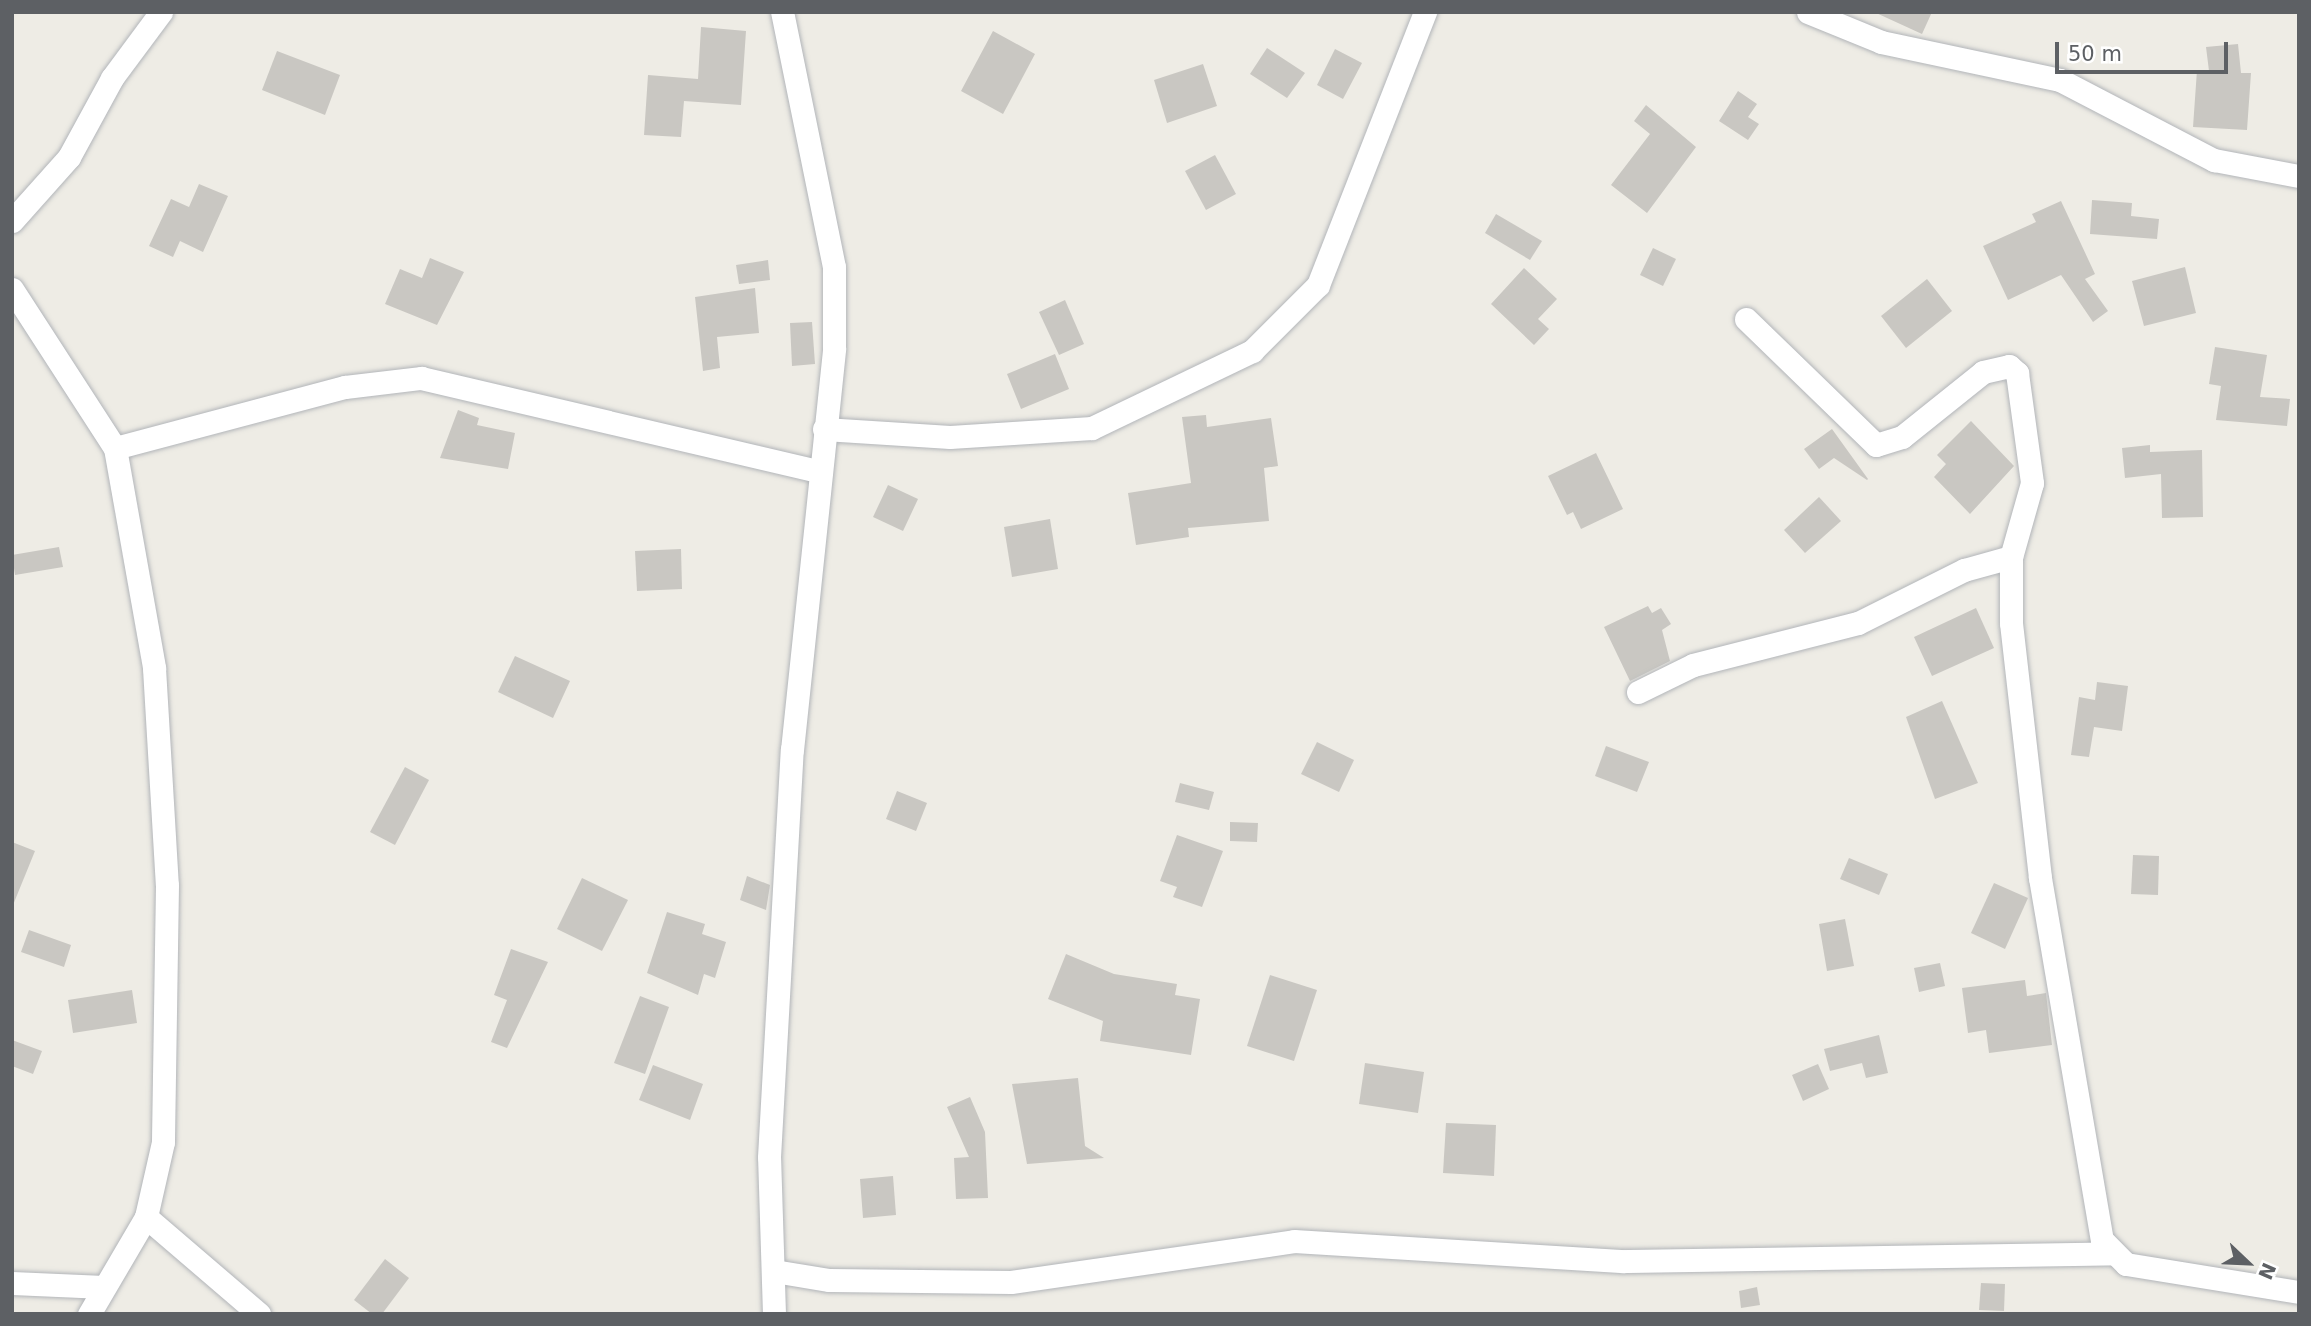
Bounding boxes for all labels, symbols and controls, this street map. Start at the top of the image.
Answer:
scale bar [2059,28,2232,72]
text: 50 m [2068,42,2122,66]
north arrow [2213,1228,2283,1298]
text: N [2254,1260,2281,1283]

